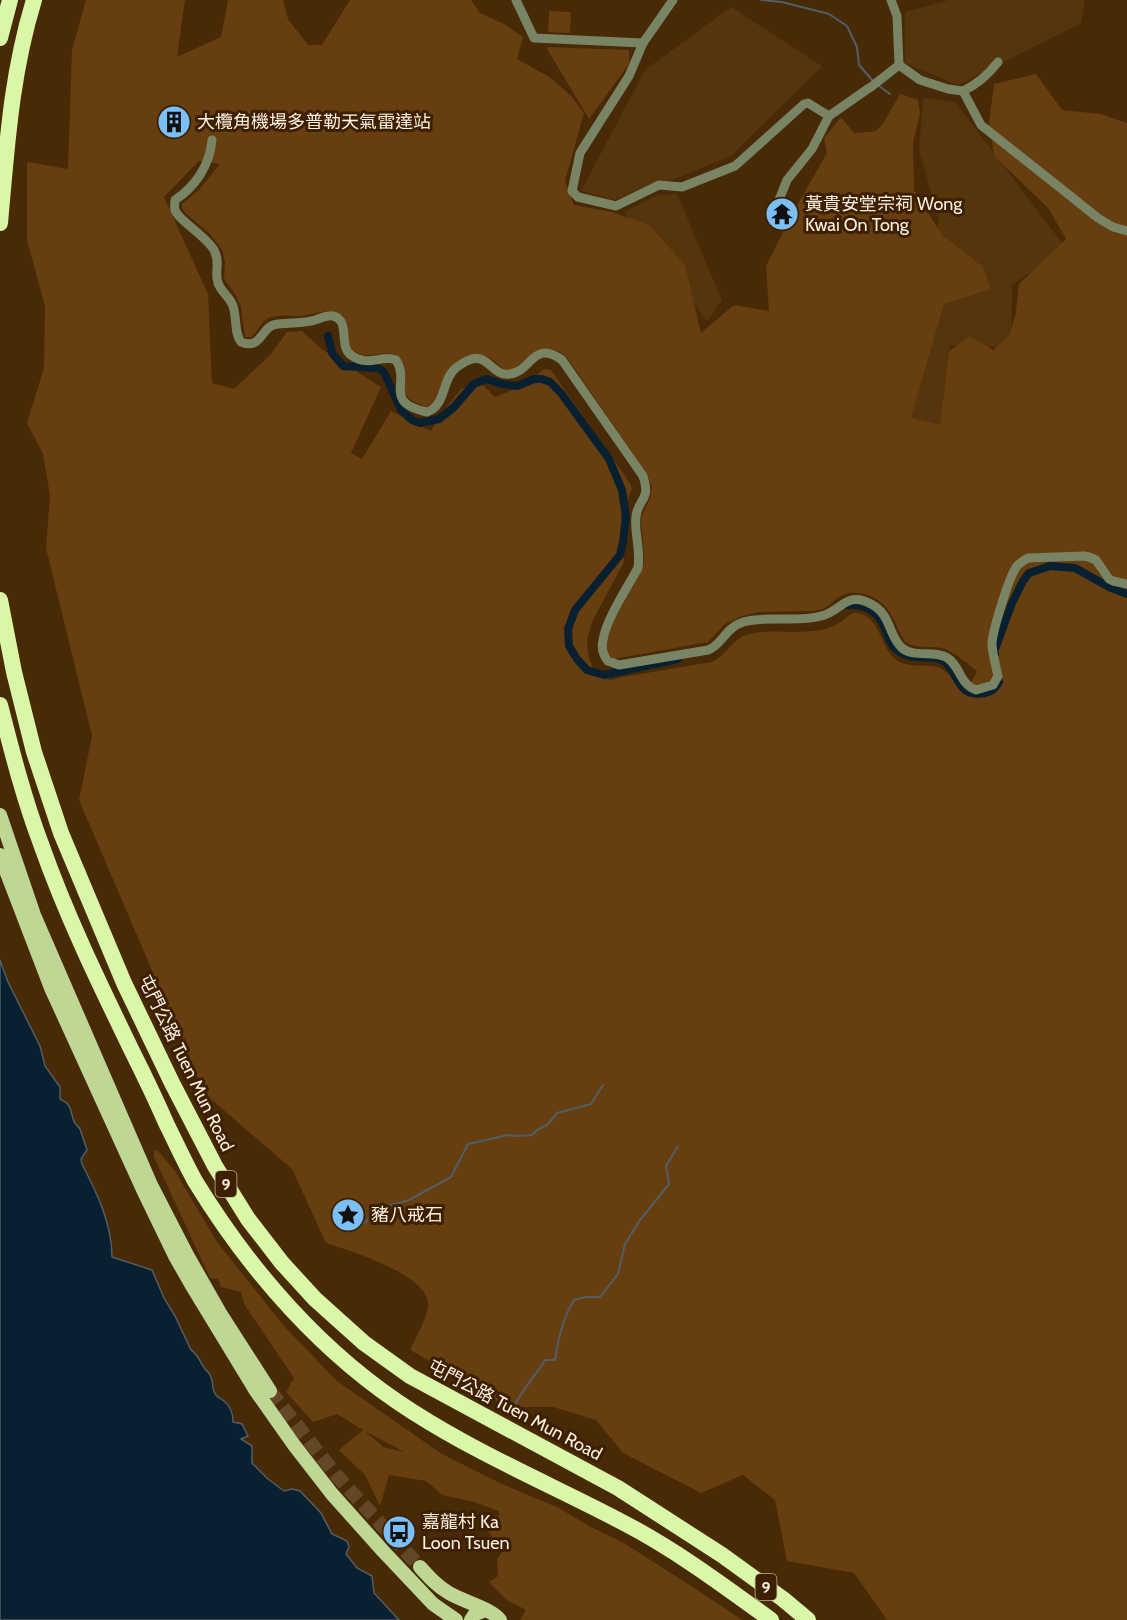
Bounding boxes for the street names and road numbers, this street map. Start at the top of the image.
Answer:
street label: 屯門公路 Tuen Mun Road [134,971,238,1155]
road number: 9 [216,1171,236,1197]
street label: 屯門公路 Tuen Mun Road [424,1355,606,1465]
road number: 9 [756,1574,777,1600]

